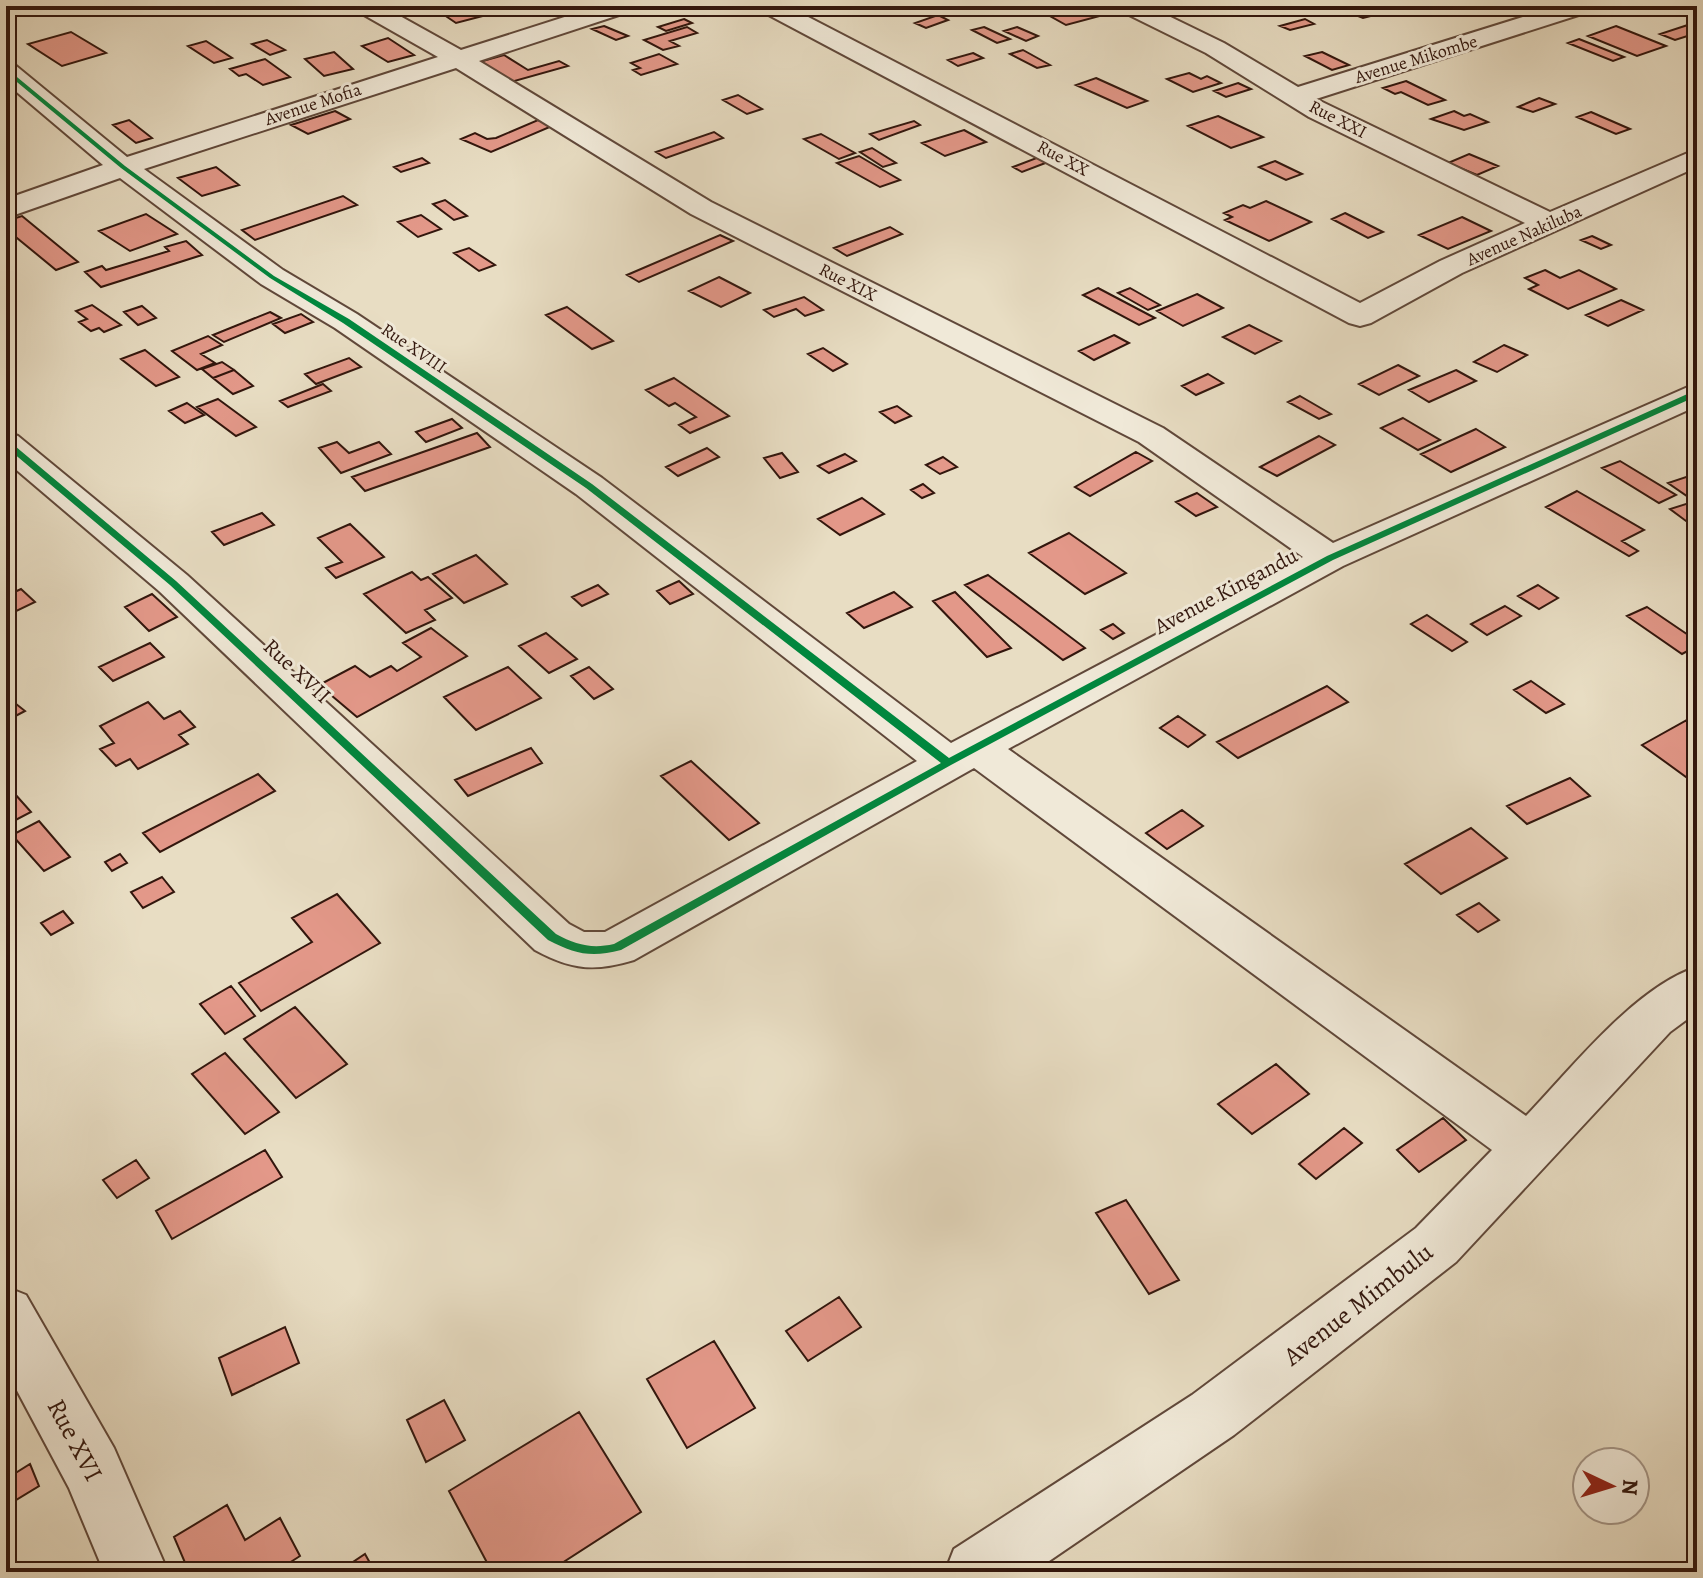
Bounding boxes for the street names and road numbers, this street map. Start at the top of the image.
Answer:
street label: Avenue Mikombe [1351,29,1480,89]
street label: Avenue Mofia [261,77,365,131]
street label: Rue XXI [1305,94,1371,144]
street label: Rue XX [1033,134,1093,182]
street label: Avenue Nakiluba [1462,199,1586,272]
street label: Rue XIX [815,257,881,307]
street label: Rue XVIII [377,317,451,379]
street label: Avenue Kingandu [1148,540,1303,642]
street label: Rue XVII [257,632,337,710]
street label: Avenue Mimbulu [1275,1234,1441,1374]
street label: Rue XVI [39,1393,111,1487]

